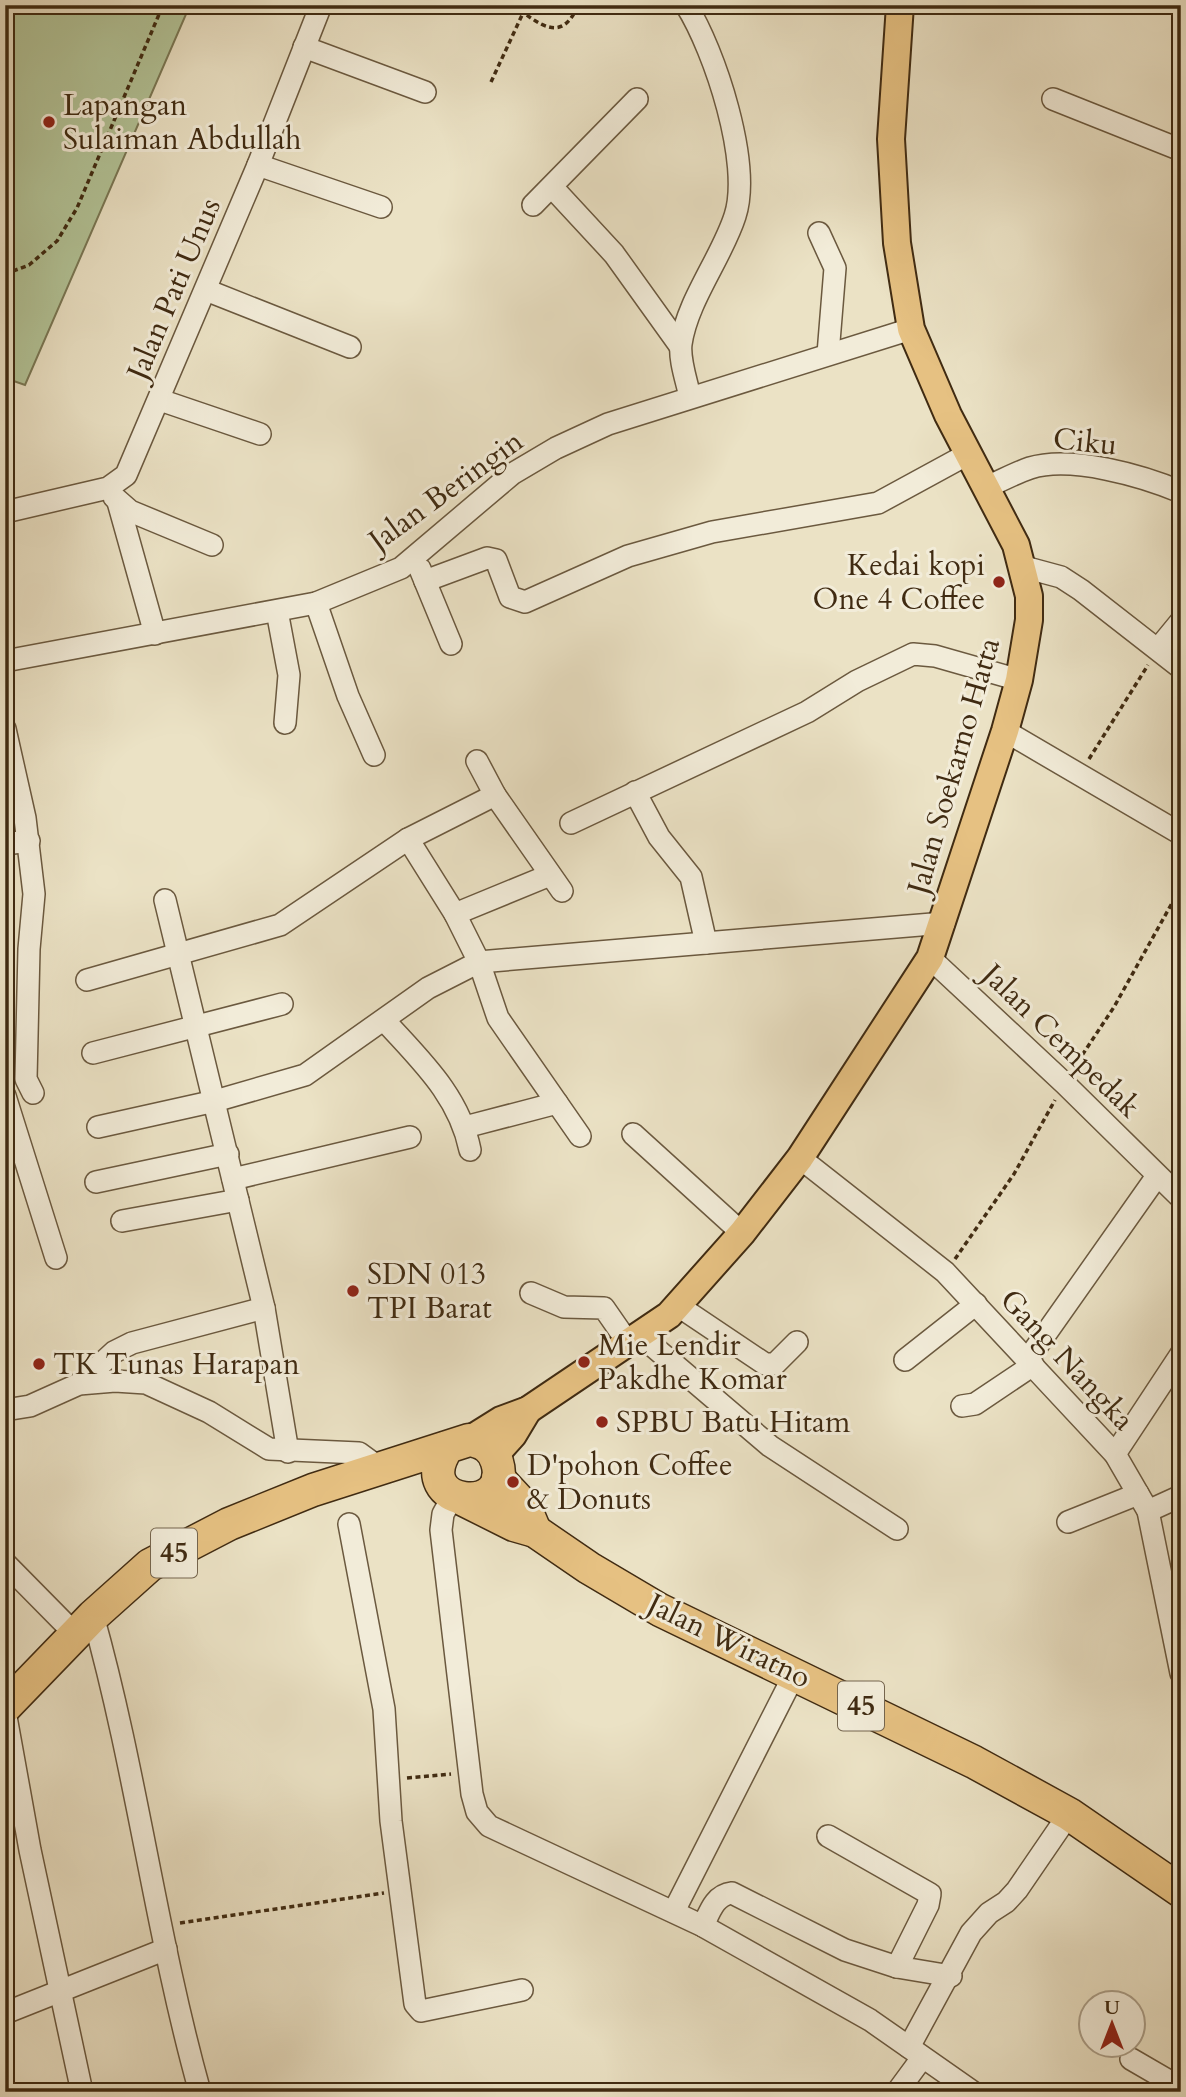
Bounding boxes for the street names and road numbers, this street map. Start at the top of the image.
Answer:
street label: Jalan Pati Unus [116,192,231,390]
street label: Ciku [1051,418,1119,466]
street label: Jalan Beringin [357,421,531,563]
street label: Jalan Soekarno Hatta [897,633,1010,903]
street label: Jalan Cempedak [970,952,1149,1127]
street label: Gang Nangka [991,1280,1143,1440]
road number: 45 [151,1528,197,1578]
street label: Jalan Wiratno [637,1582,818,1698]
road number: 45 [838,1682,884,1730]

